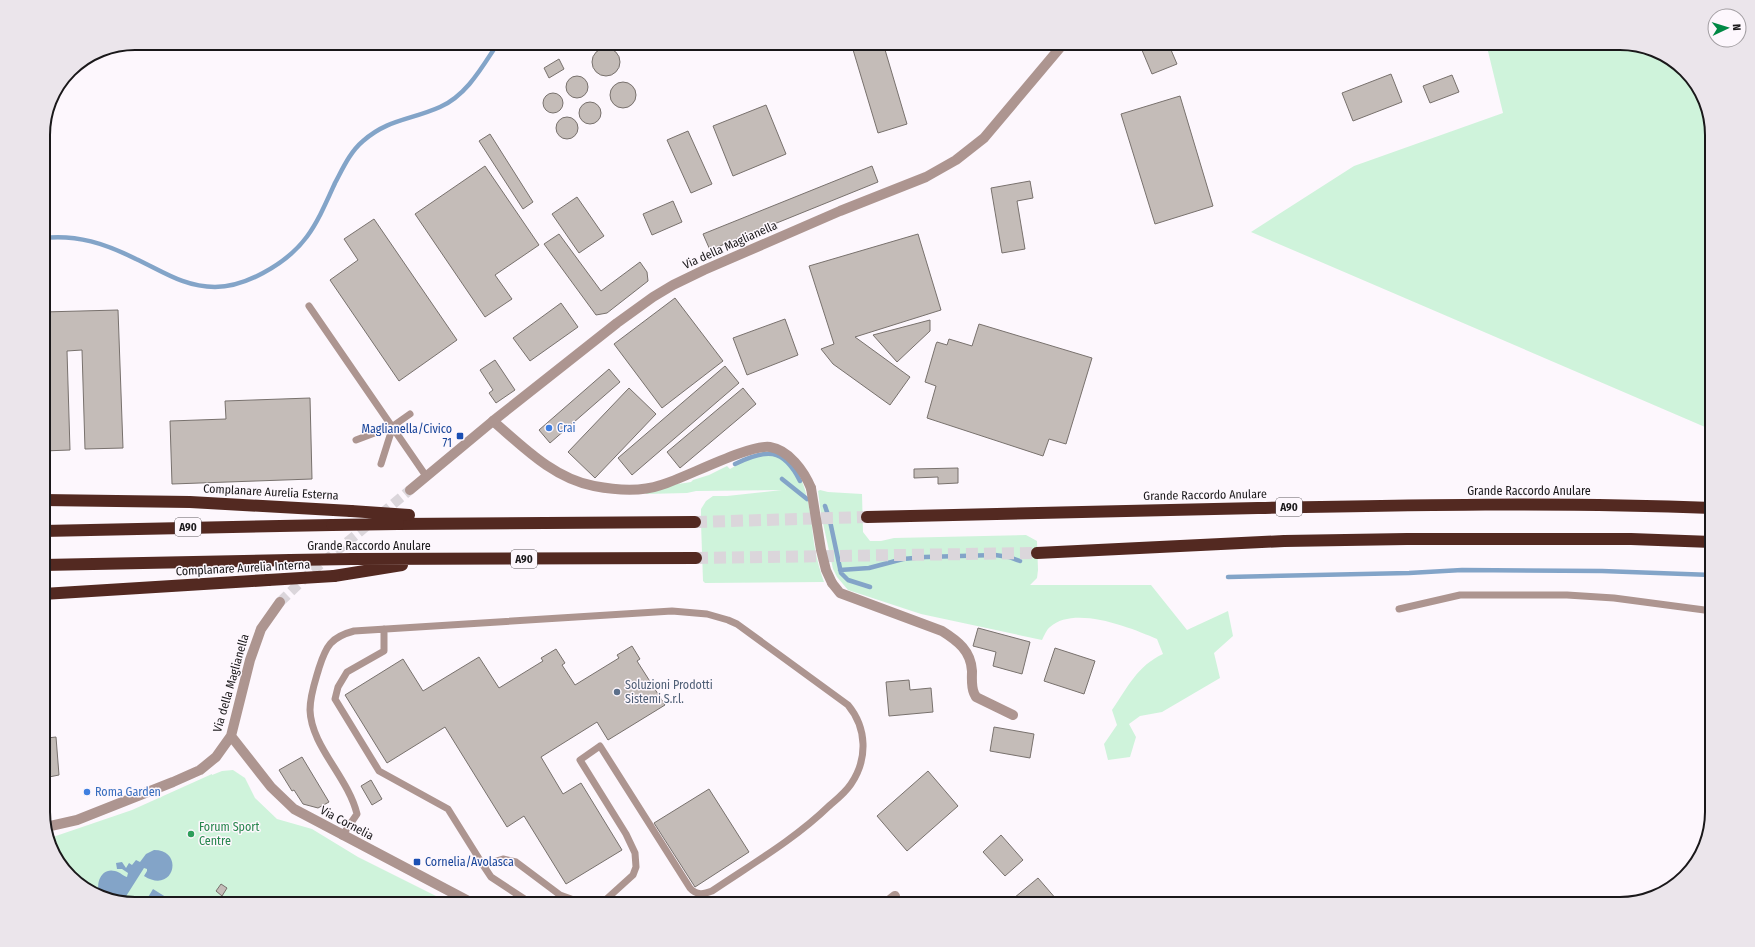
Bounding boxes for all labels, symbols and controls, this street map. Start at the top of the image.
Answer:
north arrow [1707,8,1747,48]
text: N [1730,24,1743,31]
street label: Via della Maglianella [681,218,779,272]
place label: Crai [557,421,576,435]
place label: Maglianella/Civico 71 [362,422,452,450]
marker: Crai [544,423,554,433]
marker: Maglianella/Civico 71 [455,431,465,441]
street label: Complanare Aurelia Esterna [203,481,339,503]
street label: Grande Raccordo Anulare [1467,484,1591,498]
street label: Grande Raccordo Anulare [1143,487,1267,503]
road number: A90 [1276,498,1302,516]
road number: A90 [175,518,201,536]
street label: Grande Raccordo Anulare [307,539,431,553]
road number: A90 [511,550,537,568]
street label: Complanare Aurelia Interna [176,557,311,579]
street label: Via della Maglianella [210,632,252,734]
place label: Soluzioni Prodotti Sistemi S.r.l. [625,678,713,706]
marker: Soluzioni Prodotti Sistemi S.r.l. [612,687,622,697]
place label: Roma Garden [95,785,161,799]
marker: Roma Garden [82,787,92,797]
street label: Via Cornelia [318,803,376,843]
place label: Forum Sport Centre [199,820,259,848]
marker: Forum Sport Centre [186,829,196,839]
place label: Cornelia/Avolasca [425,855,514,869]
marker: Cornelia/Avolasca [412,857,422,867]

